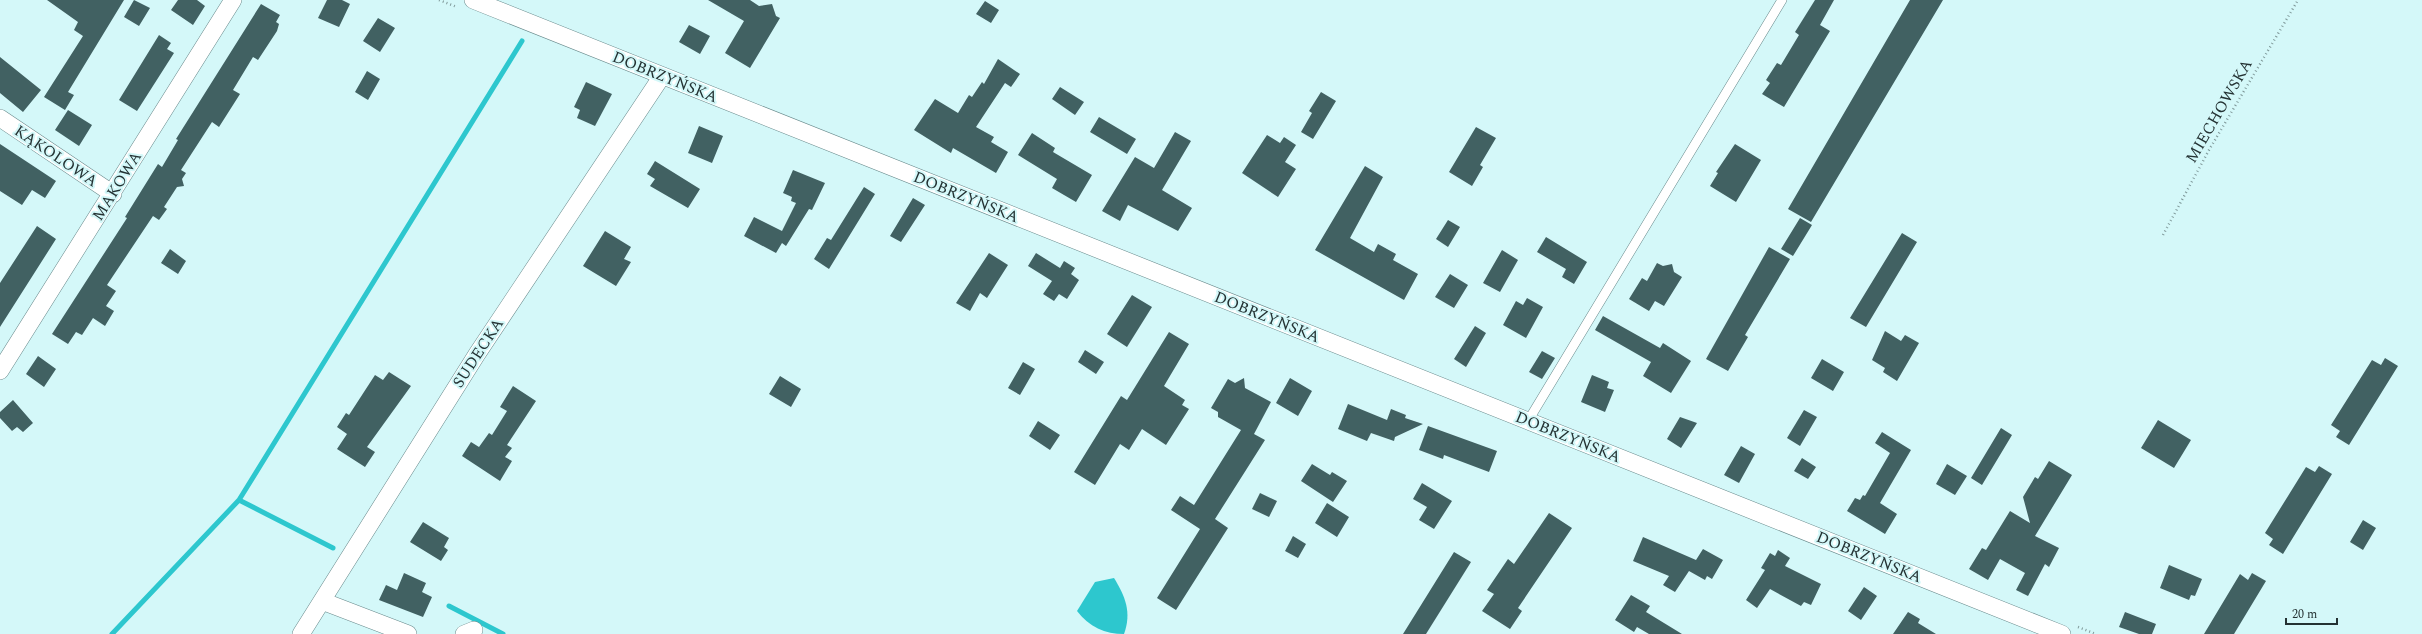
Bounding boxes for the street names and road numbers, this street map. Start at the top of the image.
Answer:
street label: DOBRZYŃSKA [609,45,721,109]
street label: MIECHOWSKA [2180,55,2258,167]
street label: KĄKOLOWA [9,119,103,193]
street label: MAKOWA [86,147,148,225]
street label: DOBRZYŃSKA [910,165,1022,229]
street label: DOBRZYŃSKA [1211,285,1323,349]
street label: SUDECKA [446,313,510,393]
street label: DOBRZYŃSKA [1512,405,1624,469]
street label: DOBRZYŃSKA [1813,525,1925,589]

